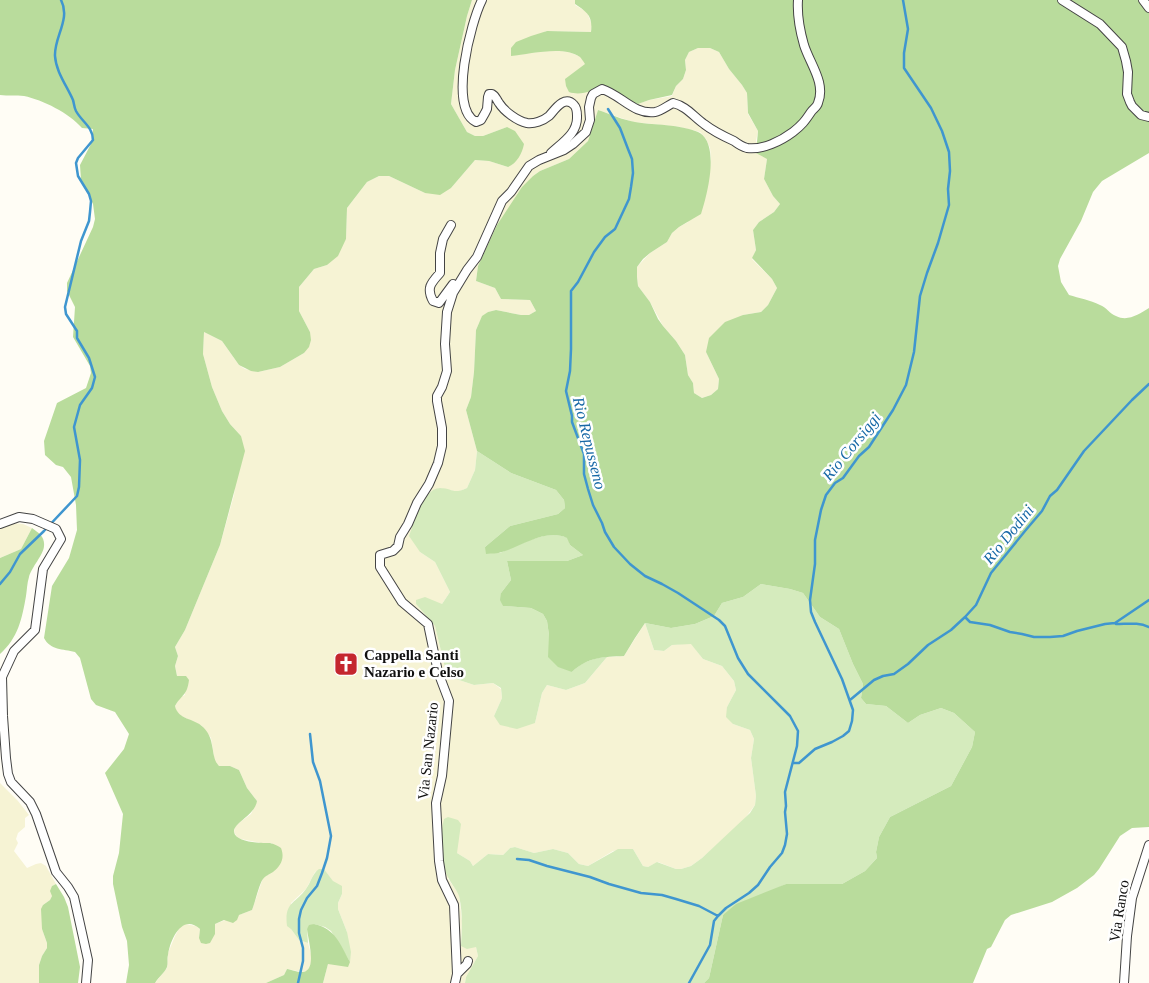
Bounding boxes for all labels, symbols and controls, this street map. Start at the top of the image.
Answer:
water label: Rio Repusseno [569,394,609,491]
water label: Rio Corsiggi [818,409,885,485]
water label: Rio Dodini [979,502,1037,568]
place label: Cappella Santi Nazario e Celso [364,647,464,680]
church icon: Cappella Santi Nazario e Celso [333,651,359,677]
street label: Via San Nazario [415,701,441,801]
street label: Via Ranco [1106,879,1132,943]

